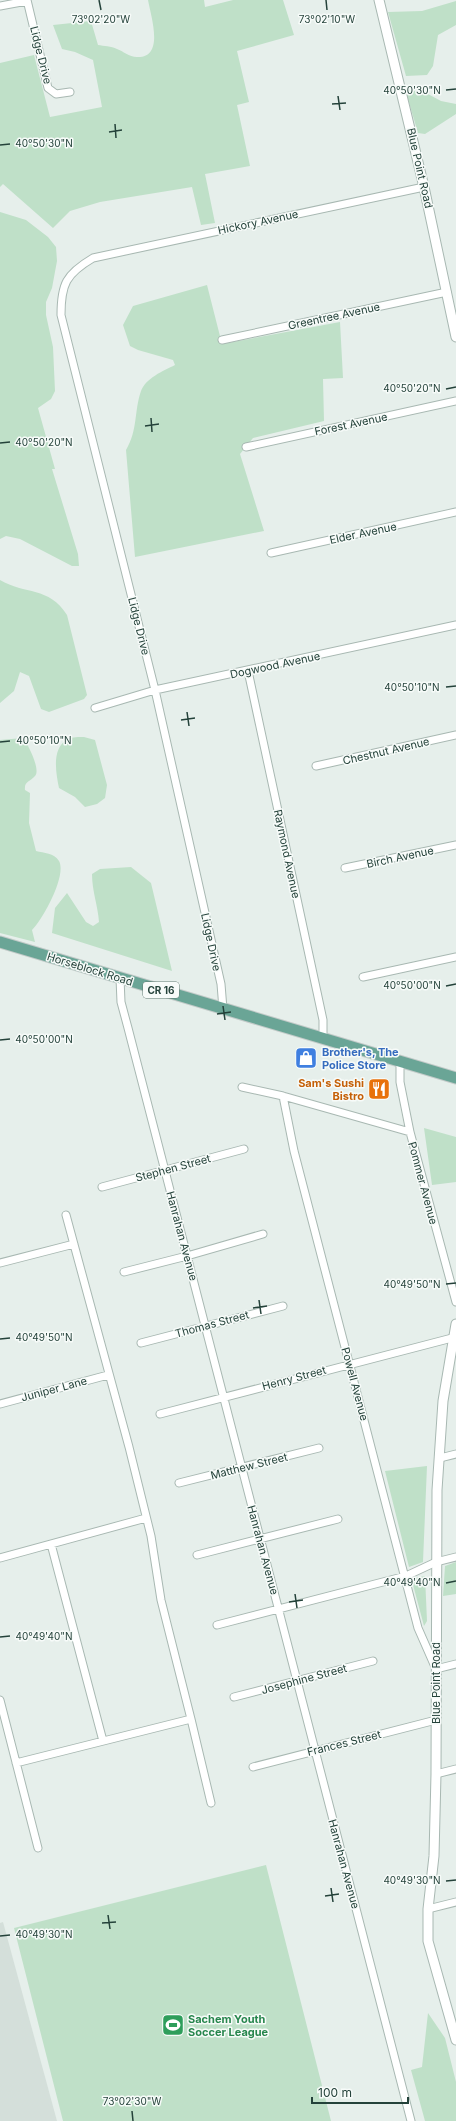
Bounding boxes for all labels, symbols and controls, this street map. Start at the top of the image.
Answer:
text: 73°02'20"W [72,13,130,25]
text: 73°02'10"W [299,13,355,25]
street label: Lidge Drive [27,25,55,85]
text: 40°50'30"N [383,84,441,96]
street label: Blue Point Road [404,127,436,209]
text: 40°50'30"N [15,137,73,149]
street label: Hickory Avenue [217,207,299,237]
street label: Greentree Avenue [287,299,381,333]
text: 40°50'20"N [383,382,441,394]
street label: Forest Avenue [313,409,389,439]
text: 40°50'20"N [15,436,73,448]
street label: Elder Avenue [328,519,398,547]
street label: Lidge Drive [125,596,153,656]
street label: Dogwood Avenue [229,649,321,681]
text: 40°50'10"N [384,681,440,693]
text: 40°50'10"N [16,734,72,746]
street label: Chestnut Avenue [341,734,431,768]
street label: Raymond Avenue [271,808,303,900]
street label: Birch Avenue [365,843,435,871]
street label: Lidge Drive [198,912,224,972]
street label: Horseblock Road [45,949,135,989]
text: 40°50'00"N [383,979,441,991]
road number: CR 16 [143,982,179,998]
text: 40°50'00"N [15,1033,73,1045]
shop icon: Brother's, The Police Store [293,1045,319,1071]
place label: Brother's, The Police Store [322,1045,399,1072]
place label: Sam's Sushi Bistro [298,1076,364,1103]
restaurant icon: Sam's Sushi Bistro [366,1076,392,1102]
street label: Pommer Avenue [405,1140,441,1226]
street label: Stephen Street [134,1151,213,1185]
street label: Hanrahan Avenue [163,1190,201,1282]
text: 40°49'50"N [383,1278,441,1290]
street label: Thomas Street [174,1307,251,1341]
text: 40°49'50"N [15,1331,73,1343]
street label: Powell Avenue [338,1346,372,1422]
street label: Henry Street [260,1363,328,1393]
street label: Juniper Lane [20,1373,88,1405]
street label: Matthew Street [209,1450,289,1482]
street label: Hanrahan Avenue [244,1504,282,1596]
text: 40°49'40"N [384,1576,440,1588]
text: 40°49'40"N [16,1630,72,1642]
street label: Blue Point Road [429,1642,443,1724]
street label: Josephine Street [260,1661,349,1697]
street label: Frances Street [306,1727,383,1759]
street label: Hanrahan Avenue [325,1818,363,1910]
text: 40°49'30"N [383,1874,441,1886]
text: 40°49'30"N [15,1928,73,1940]
sports icon: Sachem Youth Soccer League [160,2012,186,2038]
place label: Sachem Youth Soccer League [188,2012,269,2039]
scale bar [312,2079,408,2105]
text: 100 m [318,2085,352,2100]
text: 73°02'30"W [103,2095,161,2107]

